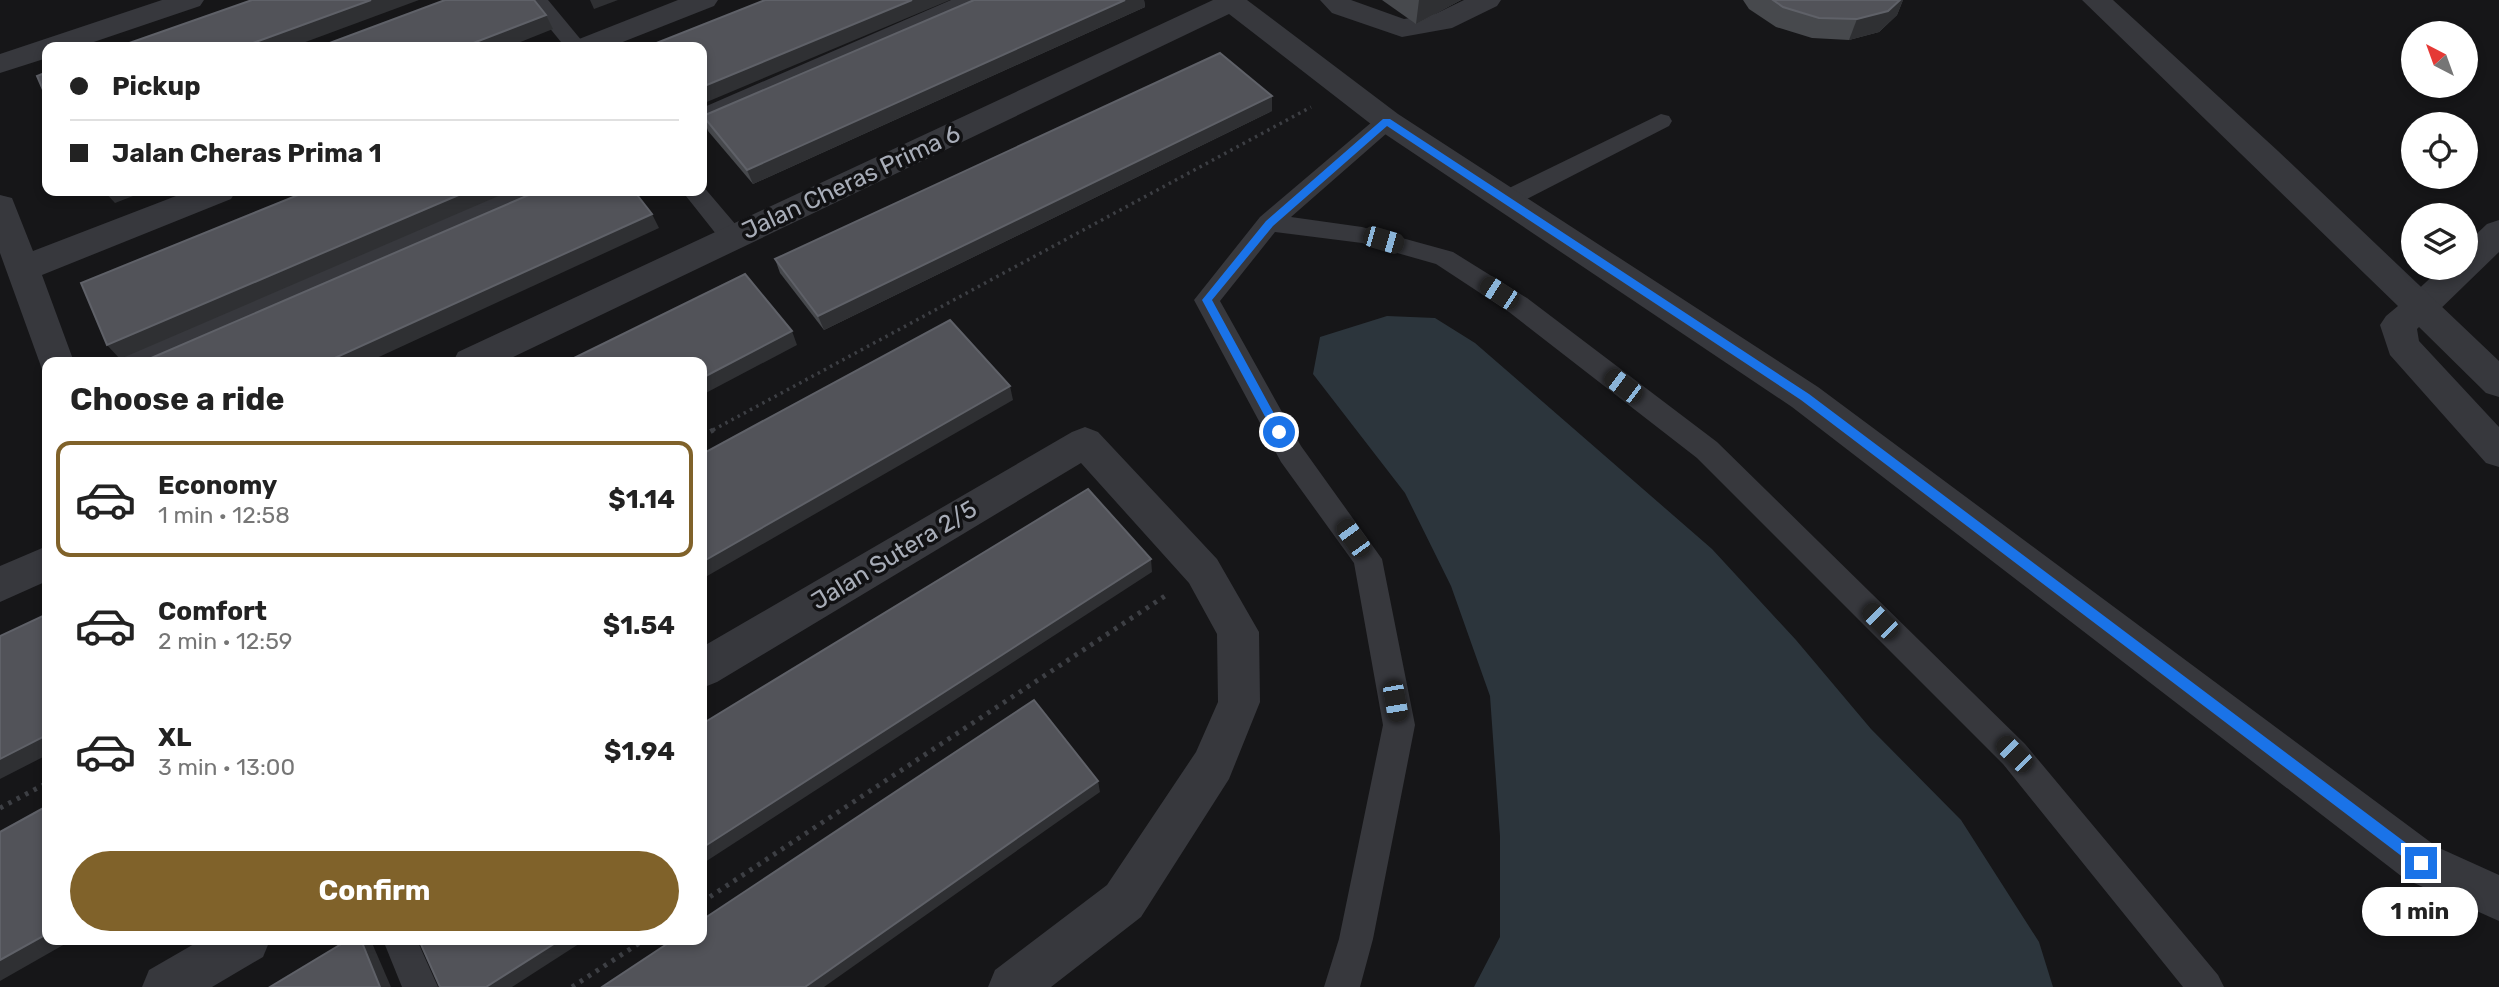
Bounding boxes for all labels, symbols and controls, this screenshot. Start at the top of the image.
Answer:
north arrow [2401,21,2478,98]
map controls [2401,21,2478,280]
text: Pickup [112,71,201,102]
button: locate [2401,112,2478,189]
street label: Jalan Cheras Prima 6 [737,119,965,245]
text: Jalan Cheras Prima 1 [112,138,382,169]
button: layers [2401,203,2478,280]
car [1360,224,1407,256]
car [1476,273,1523,313]
car [1600,365,1647,407]
text: Choose a ride [70,380,284,418]
route start [1263,416,1295,448]
icon: car [74,468,137,531]
text: Economy [158,470,277,501]
text: $1.14 [608,484,675,515]
street label: Jalan Sutera 2/5 [806,495,982,615]
text: 1 min · 12:58 [158,501,290,529]
car [1333,515,1374,561]
icon: car [74,594,137,657]
text: Comfort [158,596,267,627]
car [1858,599,1903,643]
text: $1.54 [603,610,675,641]
text: 2 min · 12:59 [158,627,292,655]
car [1382,678,1409,724]
icon: car [74,720,137,783]
text: XL [158,722,191,753]
car [1992,732,2037,776]
text: $1.94 [604,736,675,767]
text: 3 min · 13:00 [158,753,295,781]
route end [2405,847,2437,879]
button: Confirm [70,851,679,931]
callout: 1 min [2363,888,2479,936]
text: 1 min [2391,897,2449,925]

